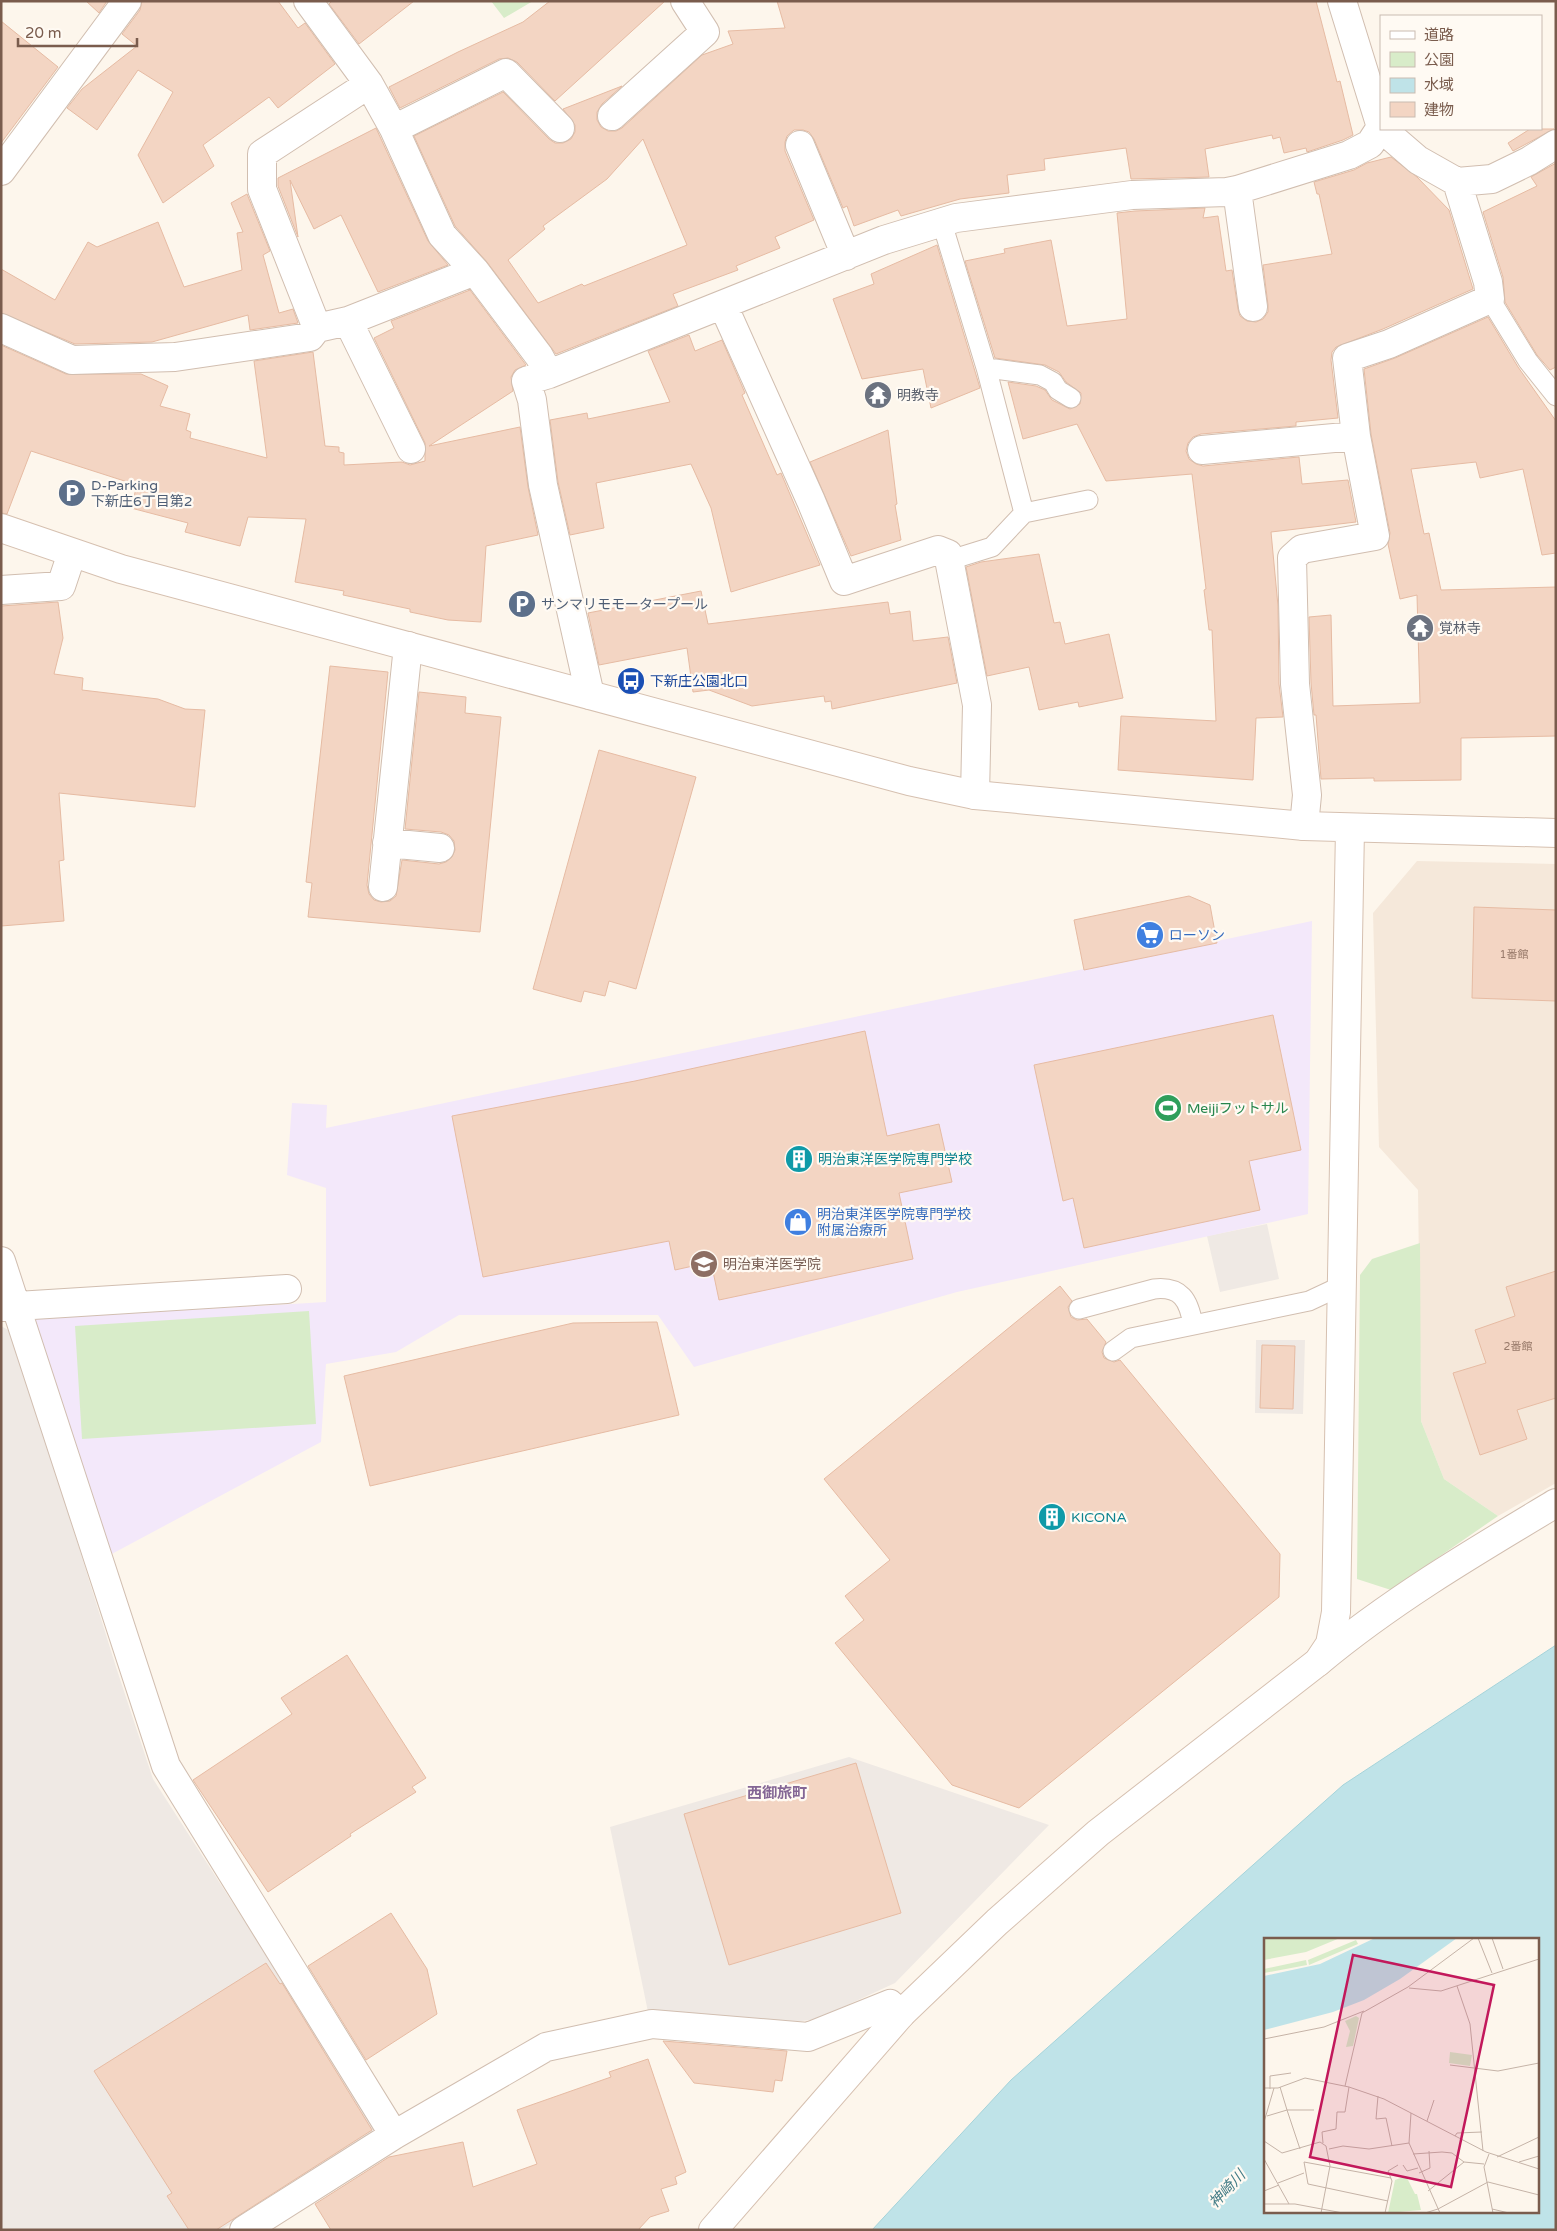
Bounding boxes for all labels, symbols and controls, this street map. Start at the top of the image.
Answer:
scale bar [18,15,136,47]
legend [1380,15,1542,130]
text: 20 m [25,24,62,42]
text: 道路 [1424,26,1454,44]
text: 公園 [1424,51,1454,69]
text: 水域 [1424,76,1454,94]
text: 建物 [1424,101,1454,119]
temple icon: 明教寺 [863,380,893,410]
place label: 明教寺 [897,387,939,404]
place label: D-Parking 下新庄6丁目第2 [91,477,193,510]
parking icon: D-Parking 下新庄6丁目第2 [57,478,87,508]
parking icon: サンマリモモータープール [507,589,537,619]
place label: サンマリモモータープール [541,596,708,613]
temple icon: 覚林寺 [1405,613,1435,643]
place label: 覚林寺 [1439,620,1481,637]
bus stop icon: 下新庄公園北口 [616,666,646,696]
place label: 下新庄公園北口 [650,673,748,690]
supermarket icon: ローソン [1135,920,1165,950]
place label: ローソン [1169,927,1225,944]
house number: 1番館 [1500,948,1528,961]
sports icon: Meijiフットサル [1153,1093,1183,1123]
place label: Meijiフットサル [1187,1100,1289,1117]
building icon: 明治東洋医学院専門学校 [784,1144,814,1174]
place label: 明治東洋医学院専門学校 [818,1151,972,1168]
place label: 明治東洋医学院専門学校 附属治療所 [817,1206,971,1239]
shop icon: 明治東洋医学院専門学校 附属治療所 [783,1207,813,1237]
school or university icon: 明治東洋医学院 [689,1249,719,1279]
place label: 明治東洋医学院 [723,1256,821,1273]
house number: 2番館 [1504,1340,1532,1353]
building icon: KICONA [1037,1502,1067,1532]
place label: KICONA [1071,1509,1127,1526]
district label: 西御旅町 [747,1784,807,1802]
inset map [1264,1938,1540,2214]
water label: 神崎川 [1205,2165,1250,2212]

